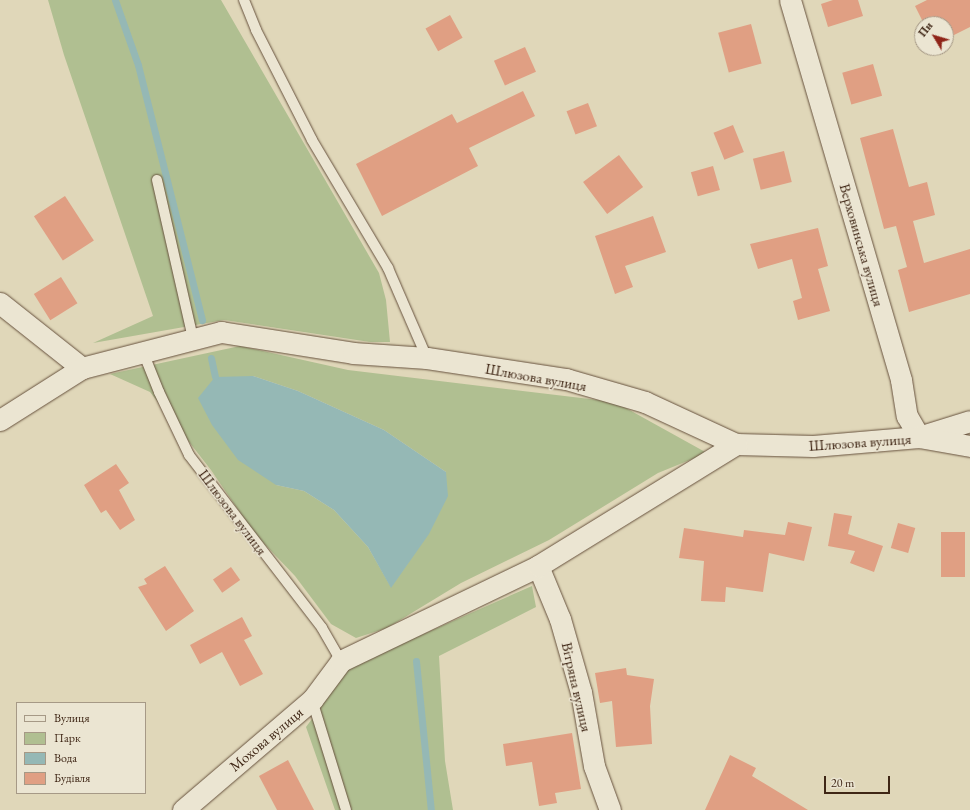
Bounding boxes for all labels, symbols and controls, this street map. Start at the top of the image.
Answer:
north arrow [914,16,954,56]
text: Пн [915,19,935,39]
street label: Верховинська вулиця [836,181,888,309]
street label: Шлюзова вулиця [484,359,588,395]
street label: Шлюзова вулиця [808,429,912,455]
street label: Шлюзова вулиця [195,466,271,558]
street label: Вітряна вулиця [558,640,596,734]
legend [16,702,146,794]
street label: Мохова вулиця [225,703,307,775]
text: Вулиця [54,710,90,726]
text: Парк [54,730,81,746]
text: Вода [54,750,77,766]
scale bar [826,768,892,794]
text: Будівля [54,770,90,786]
text: 20 m [831,775,854,791]

